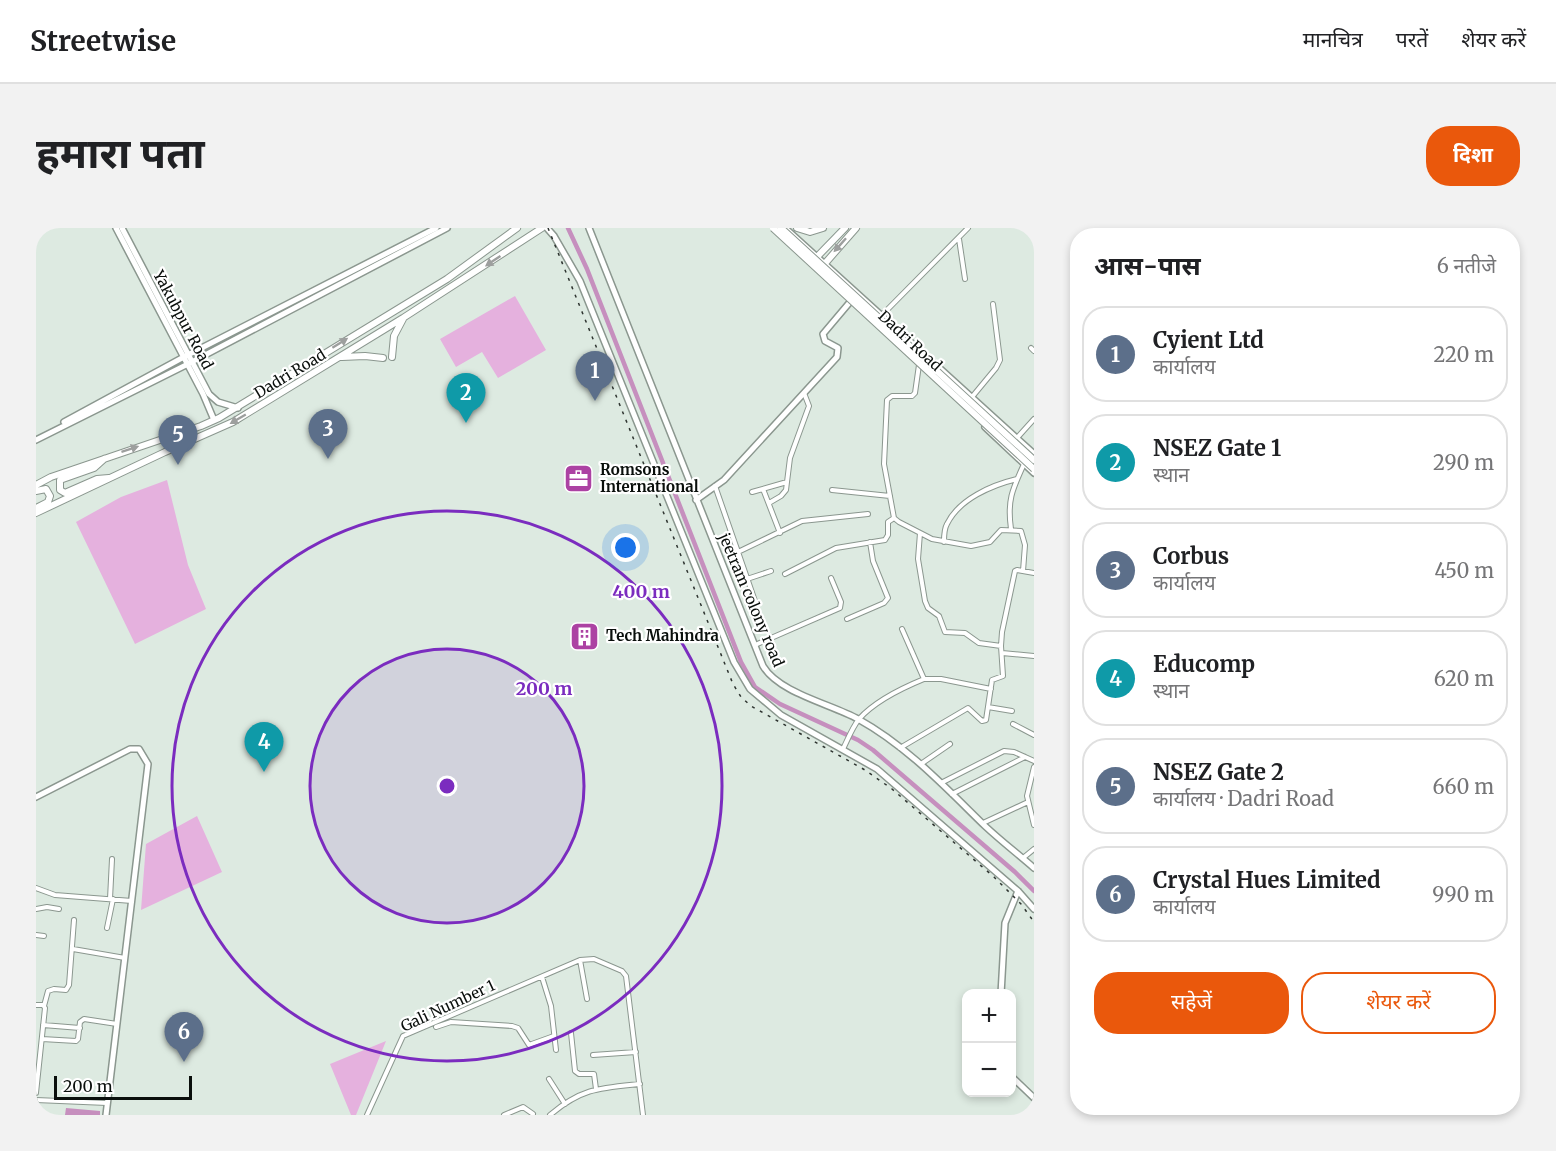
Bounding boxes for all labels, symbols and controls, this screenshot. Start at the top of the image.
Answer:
text: Streetwise [30,23,176,59]
text: मानचित्र [1303,26,1363,53]
text: परतें [1396,26,1428,53]
text: शेयर करें [1461,26,1526,53]
button: दिशा [1426,126,1520,186]
text: हमारा पता [36,127,205,179]
one-way arrow [834,237,847,252]
text: आस-पास [1094,249,1201,282]
text: 6 नतीजे [1437,253,1496,278]
one-way arrow [485,255,501,266]
street label: Yakubpur Road [149,266,218,373]
street label: Dadri Road [875,306,946,375]
text: Cyient Ltd [1153,326,1264,354]
one-way arrow [332,338,348,349]
text: 1 [1111,342,1120,367]
text: 220 m [1434,342,1494,367]
street label: Dadri Road [251,345,329,402]
pin: 1 [576,352,614,401]
text: कार्यालय [1153,354,1215,379]
pin: 2 [446,374,486,423]
pin: 3 [308,410,348,459]
one-way arrow [229,414,246,424]
pin: 5 [158,416,198,465]
text: NSEZ Gate 1 [1153,434,1281,462]
one-way arrow [121,444,139,454]
text: 2 [1110,450,1121,475]
text: 290 m [1433,450,1494,475]
place label: Romsons International [600,460,699,496]
text: स्थान [1153,462,1189,487]
office icon: Romsons International [563,463,595,495]
street label: jeetram colony road [714,529,788,670]
your location [611,533,640,562]
text: Corbus [1153,542,1229,570]
text: 3 [1110,558,1121,583]
text: 450 m [1435,558,1494,583]
text: कार्यालय [1153,570,1215,595]
text: 400 m [612,580,670,603]
building icon: Tech Mahindra [569,620,601,652]
place label: Tech Mahindra [606,626,720,645]
text: Educomp [1153,650,1255,678]
text: 4 [1109,666,1122,691]
text: 620 m [1434,666,1494,691]
text: 200 m [516,677,572,700]
text: स्थान [1153,678,1189,703]
pin: 4 [244,722,284,772]
text: NSEZ Gate 2 [1153,758,1284,786]
text: 5 [1110,774,1121,799]
text: 660 m [1432,774,1494,799]
centre of rings [437,776,457,796]
text: कार्यालय · Dadri Road [1153,786,1334,811]
text: Crystal Hues Limited [1153,866,1381,894]
text: 6 [1109,882,1122,907]
text: 990 m [1432,882,1494,907]
text: कार्यालय [1153,894,1215,919]
button: सहेजें [1094,972,1289,1034]
button: शेयर करें [1301,972,1496,1034]
street label: Gali Number 1 [398,975,498,1036]
map controls [962,989,1016,1097]
button: + [962,989,1016,1043]
pin: 6 [164,1012,204,1062]
button: − [962,1043,1016,1097]
scale bar [54,1073,192,1100]
text: 200 m [63,1076,113,1096]

